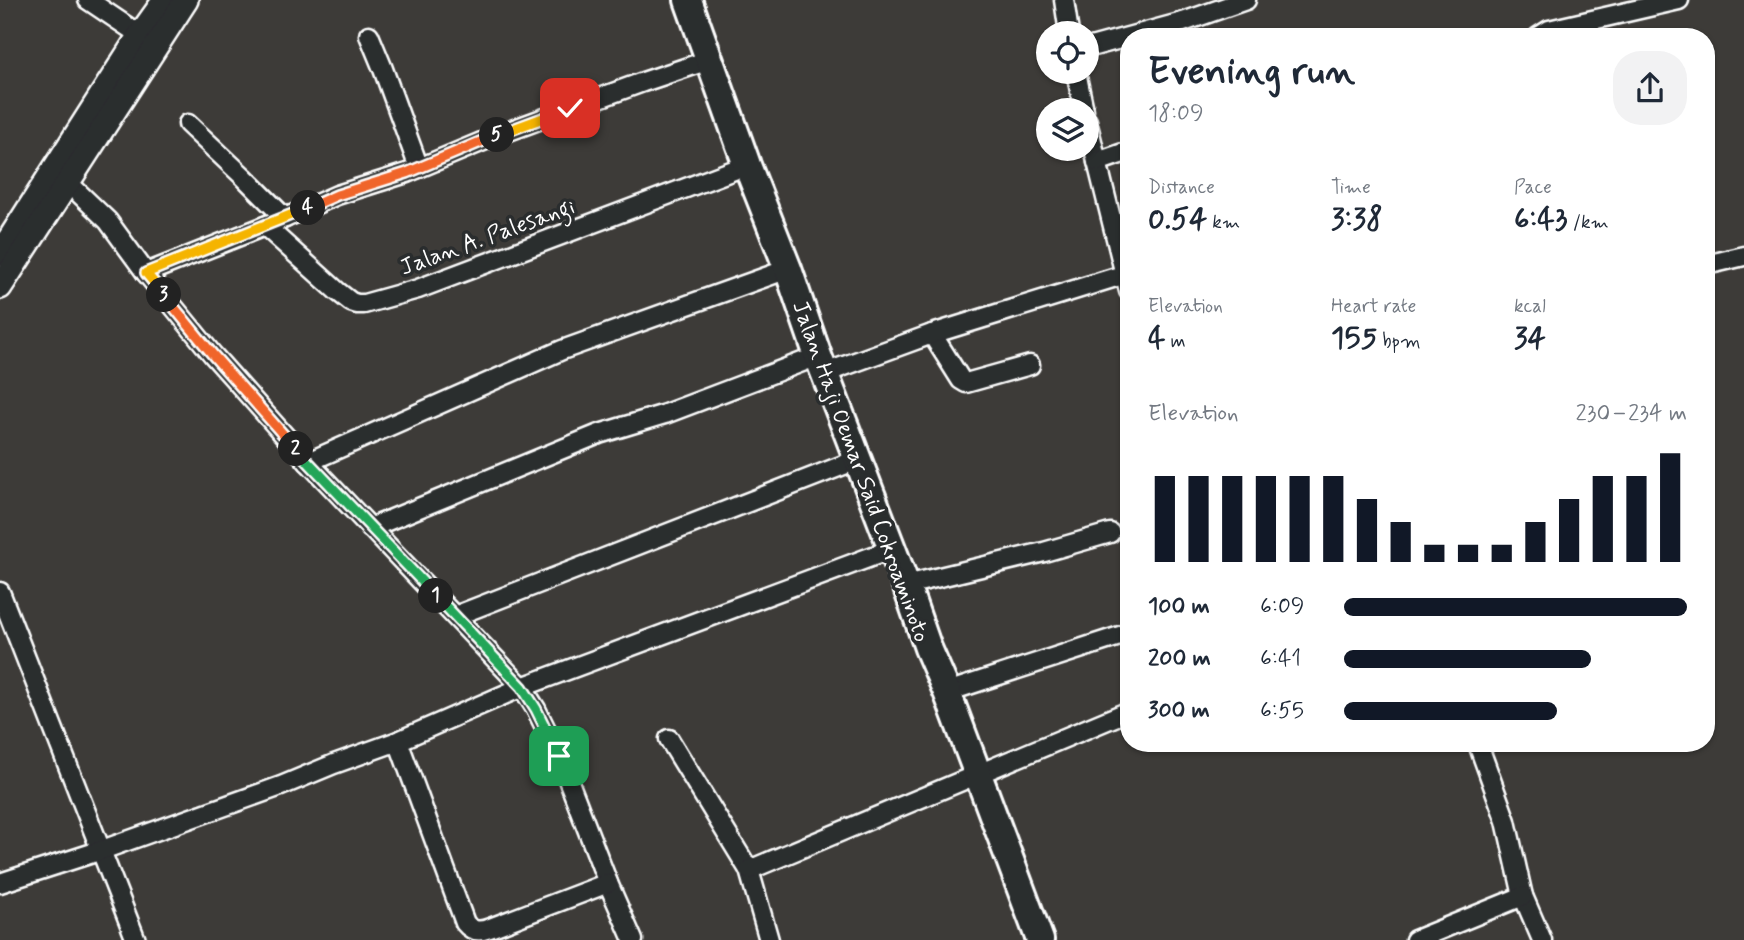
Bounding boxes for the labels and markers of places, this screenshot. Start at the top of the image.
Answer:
pin [540,78,600,138]
pin: 5 [480,118,514,152]
pin: 4 [290,190,326,226]
pin: 3 [146,278,182,312]
pin: 2 [278,432,314,466]
pin: 1 [418,578,453,614]
pin [529,726,589,786]

